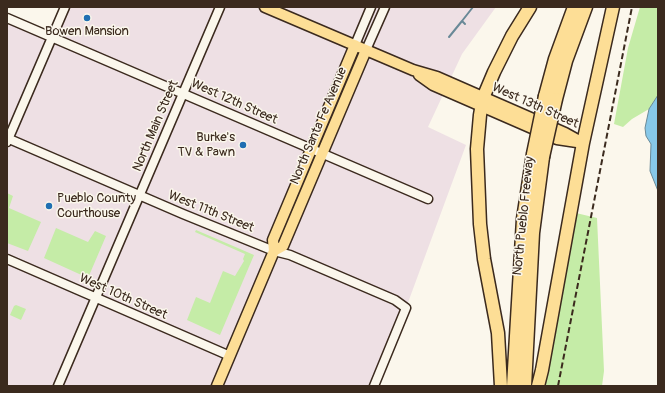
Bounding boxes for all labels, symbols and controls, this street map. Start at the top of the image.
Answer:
marker: Bowen Mansion [82,13,92,23]
place label: Bowen Mansion [45,24,129,40]
street label: North Santa Fe Avenue [287,65,351,187]
street label: West 12th Street [188,76,280,128]
street label: North Main Street [130,78,182,174]
street label: West 13th Street [489,80,581,132]
place label: Burke's TV & Pawn [177,130,235,161]
marker: Burke's TV & Pawn [238,140,248,150]
street label: North Pueblo Freeway [510,156,538,276]
street label: West 11th Street [166,188,256,236]
place label: Pueblo County Courthouse [57,191,136,222]
marker: Pueblo County Courthouse [44,201,54,211]
street label: West 10th Street [77,271,169,323]

